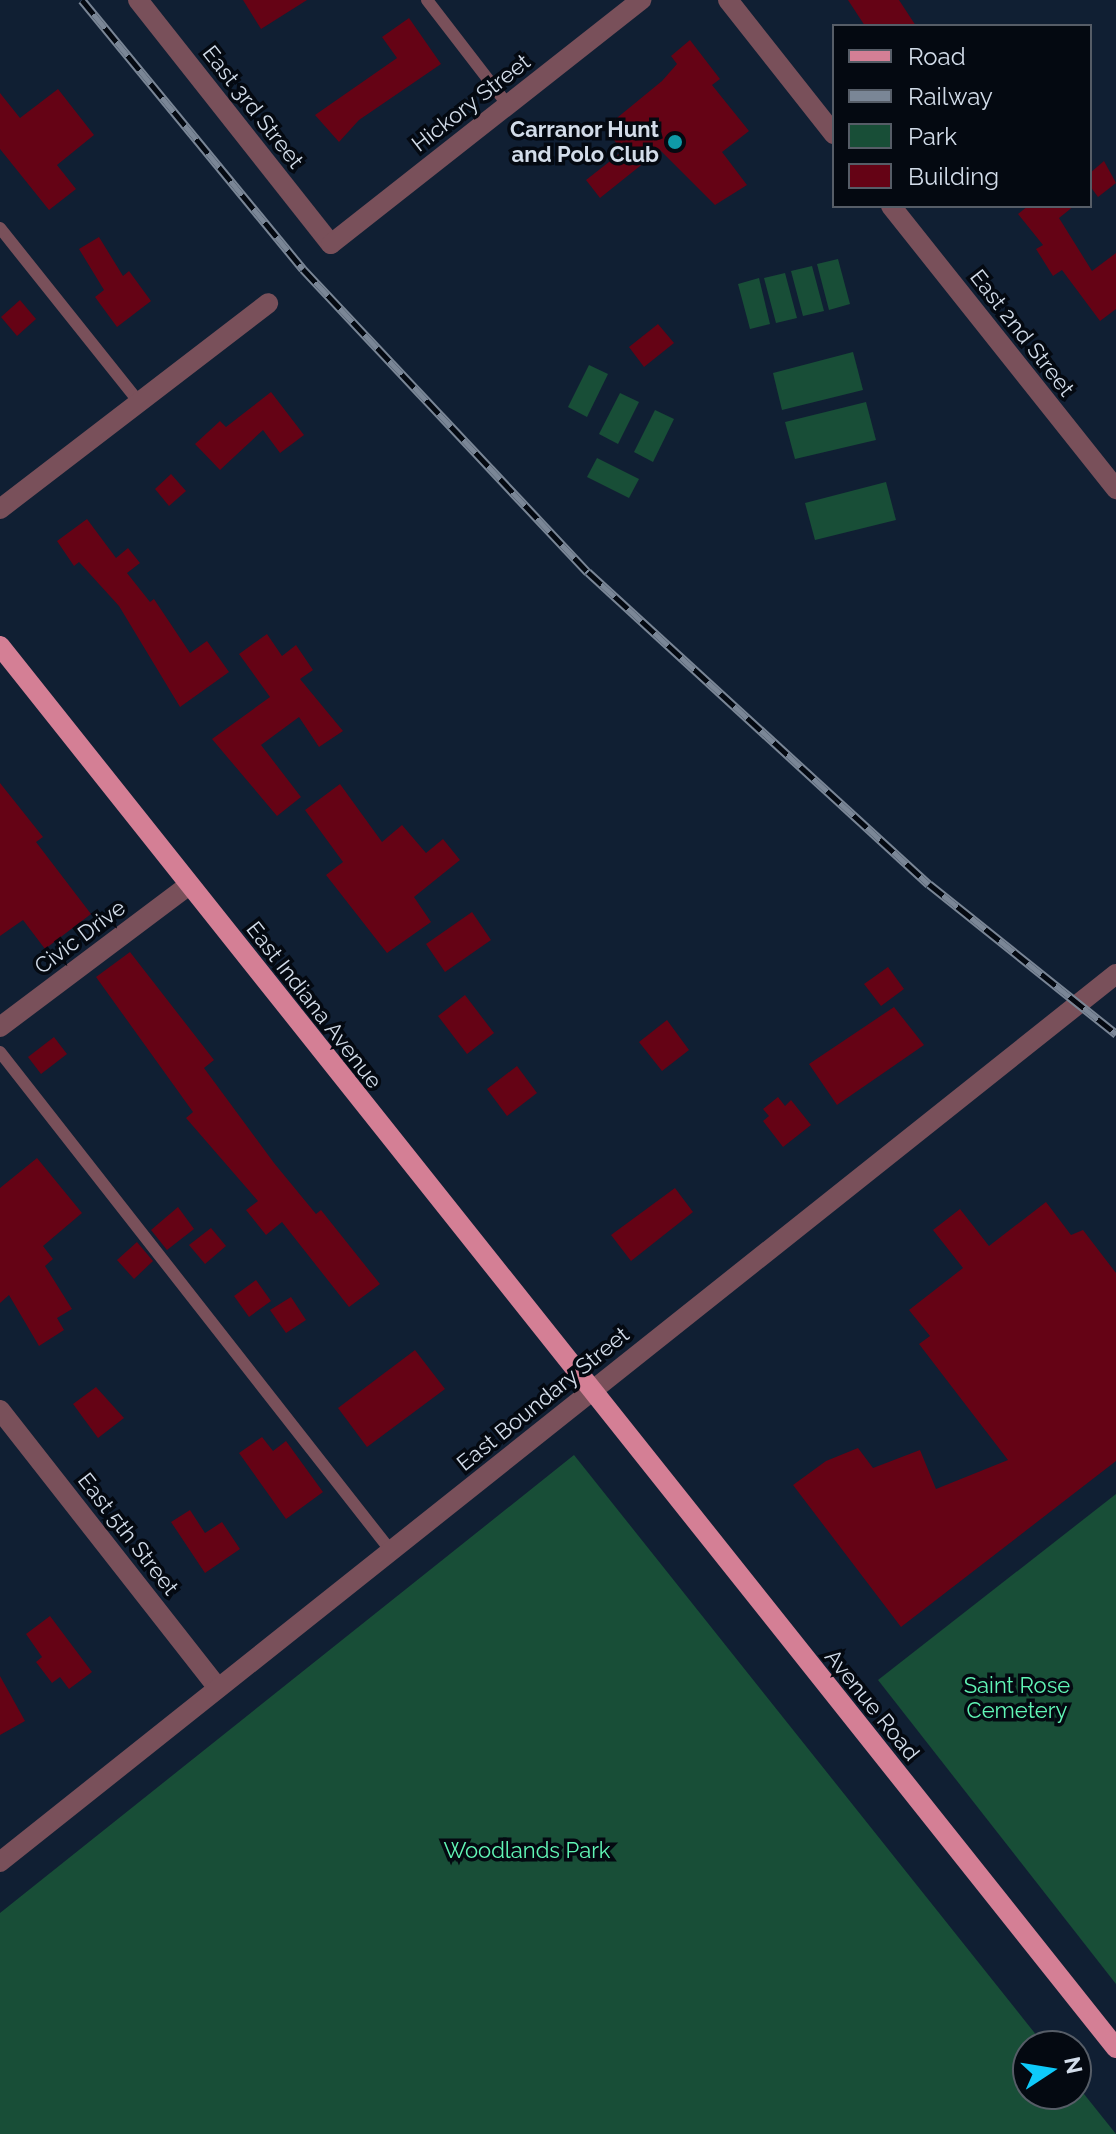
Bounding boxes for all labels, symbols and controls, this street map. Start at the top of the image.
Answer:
legend [832,24,1092,208]
street label: East 3rd Street [197,40,309,174]
text: Road [908,42,966,71]
street label: Hickory Street [406,48,536,158]
text: Railway [908,82,993,111]
place label: Carranor Hunt and Polo Club [510,116,659,168]
text: Park [908,122,957,151]
marker: Carranor Hunt and Polo Club [666,133,684,151]
text: Building [908,162,999,191]
street label: East 2nd Street [964,264,1080,402]
street label: Civic Drive [29,894,131,980]
street label: East Indiana Avenue [240,916,388,1094]
street label: East Boundary Street [451,1321,635,1477]
street label: East 5th Street [72,1468,184,1600]
street label: Avenue Road [819,1644,925,1766]
park label: Saint Rose Cemetery [964,1672,1070,1724]
park label: Woodlands Park [443,1838,611,1864]
north arrow [1012,2030,1092,2110]
text: N [1059,2055,1088,2076]

